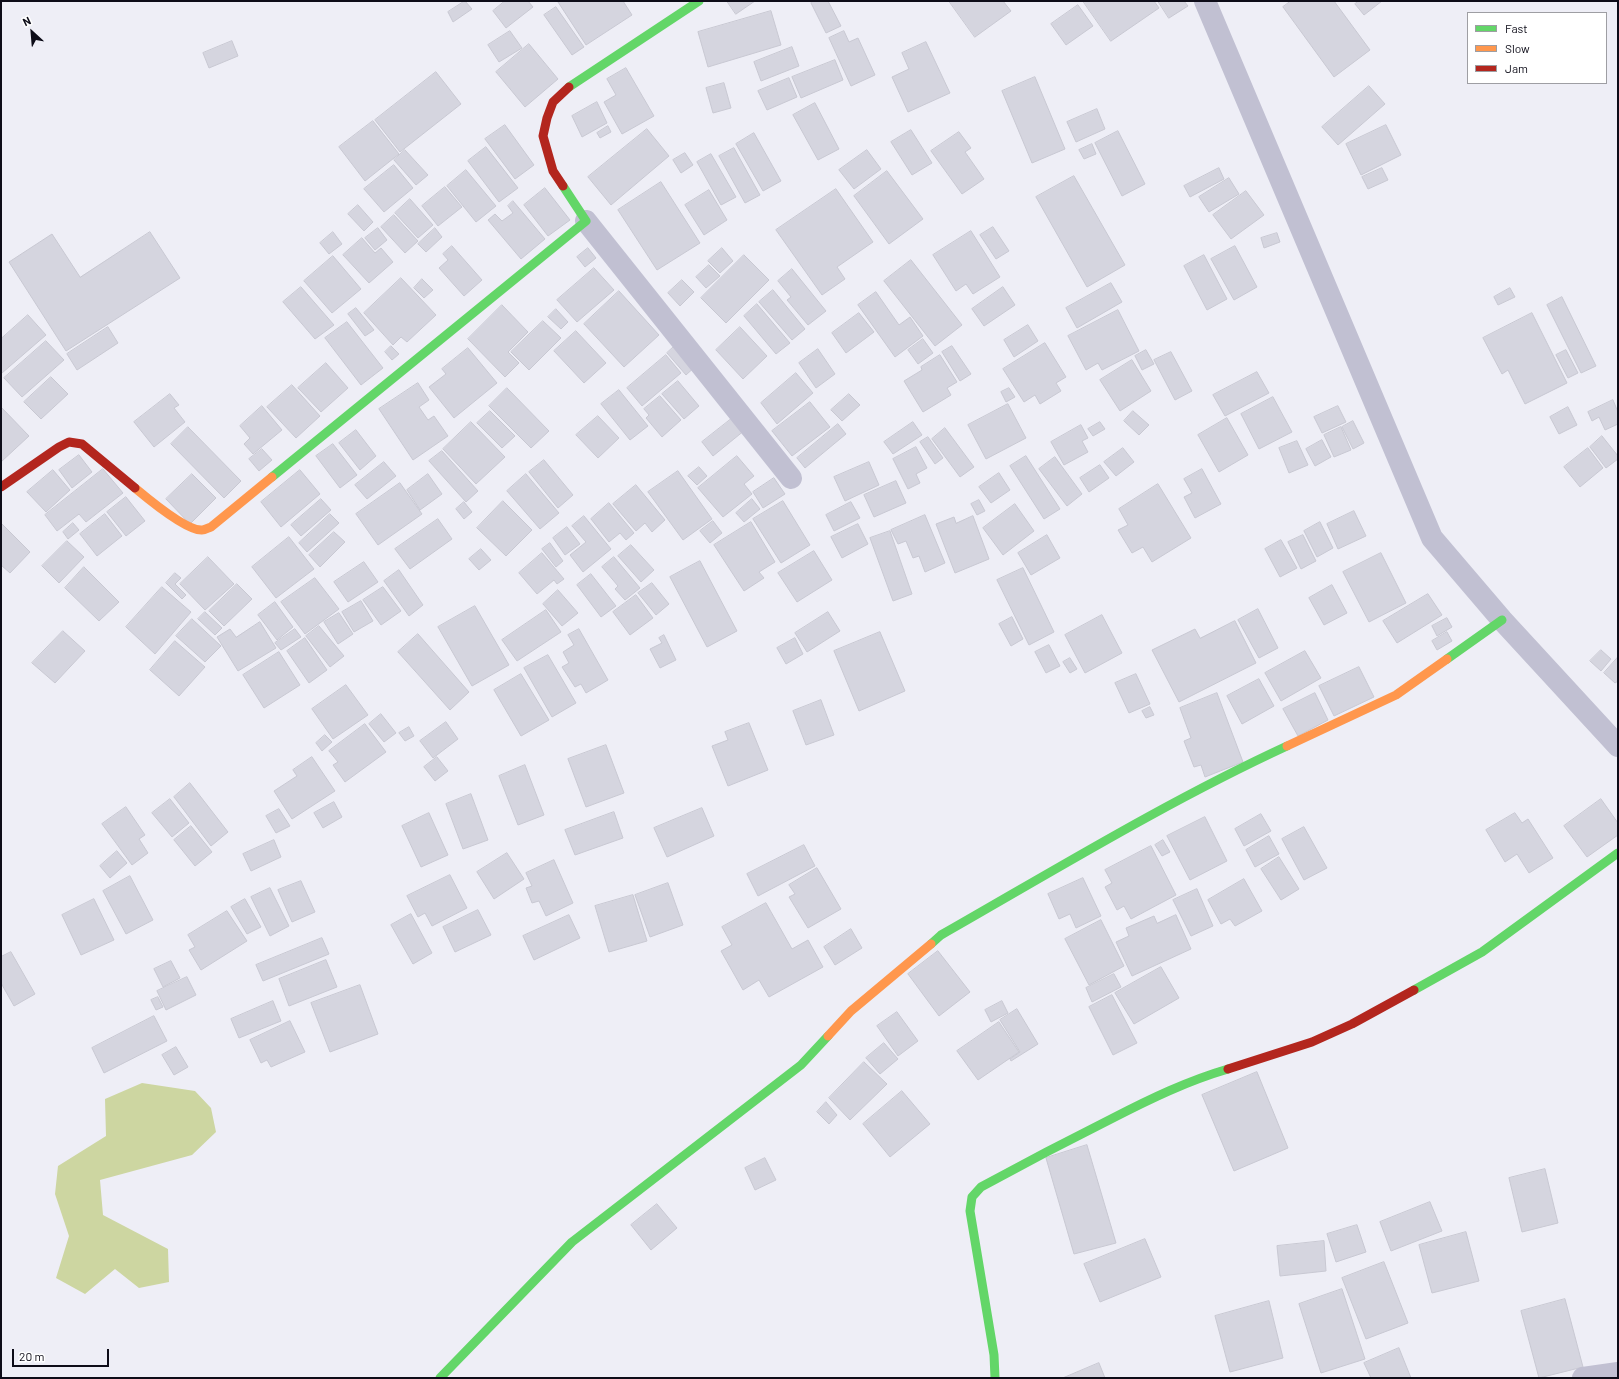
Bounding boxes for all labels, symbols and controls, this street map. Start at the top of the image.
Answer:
north arrow [12,12,52,52]
legend [1467,12,1607,84]
text: N [20,13,33,28]
text: Fast [1505,21,1528,35]
text: Slow [1505,41,1530,55]
text: Jam [1505,61,1528,75]
scale bar [14,1341,111,1367]
text: 20 m [19,1349,45,1363]

